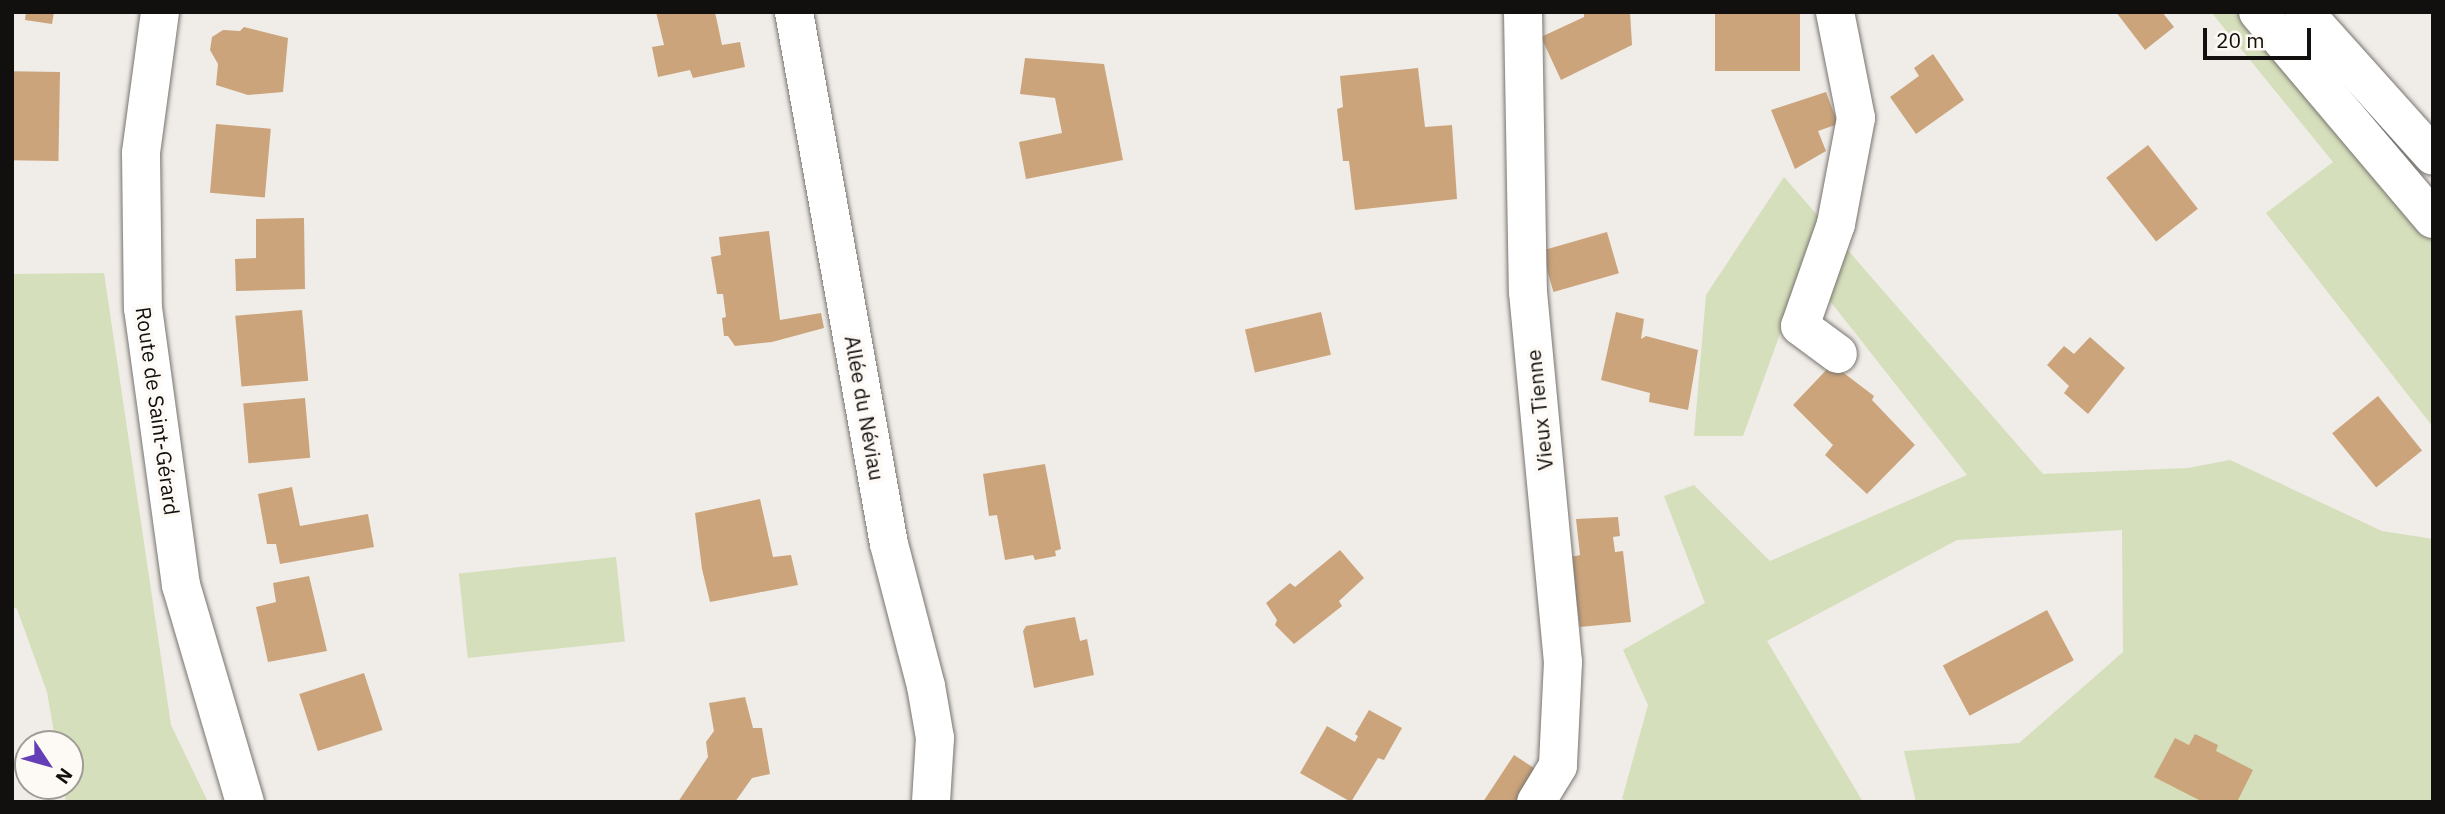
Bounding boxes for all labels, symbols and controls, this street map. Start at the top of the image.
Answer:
scale bar [2207,14,2316,58]
text: 20 m [2216,26,2265,54]
street label: Route de Saint-Gérard [131,305,185,517]
street label: Allée du Néviau [840,334,890,482]
street label: Vieux Tienne [1520,348,1558,472]
north arrow [14,730,84,800]
text: N [51,764,78,789]

